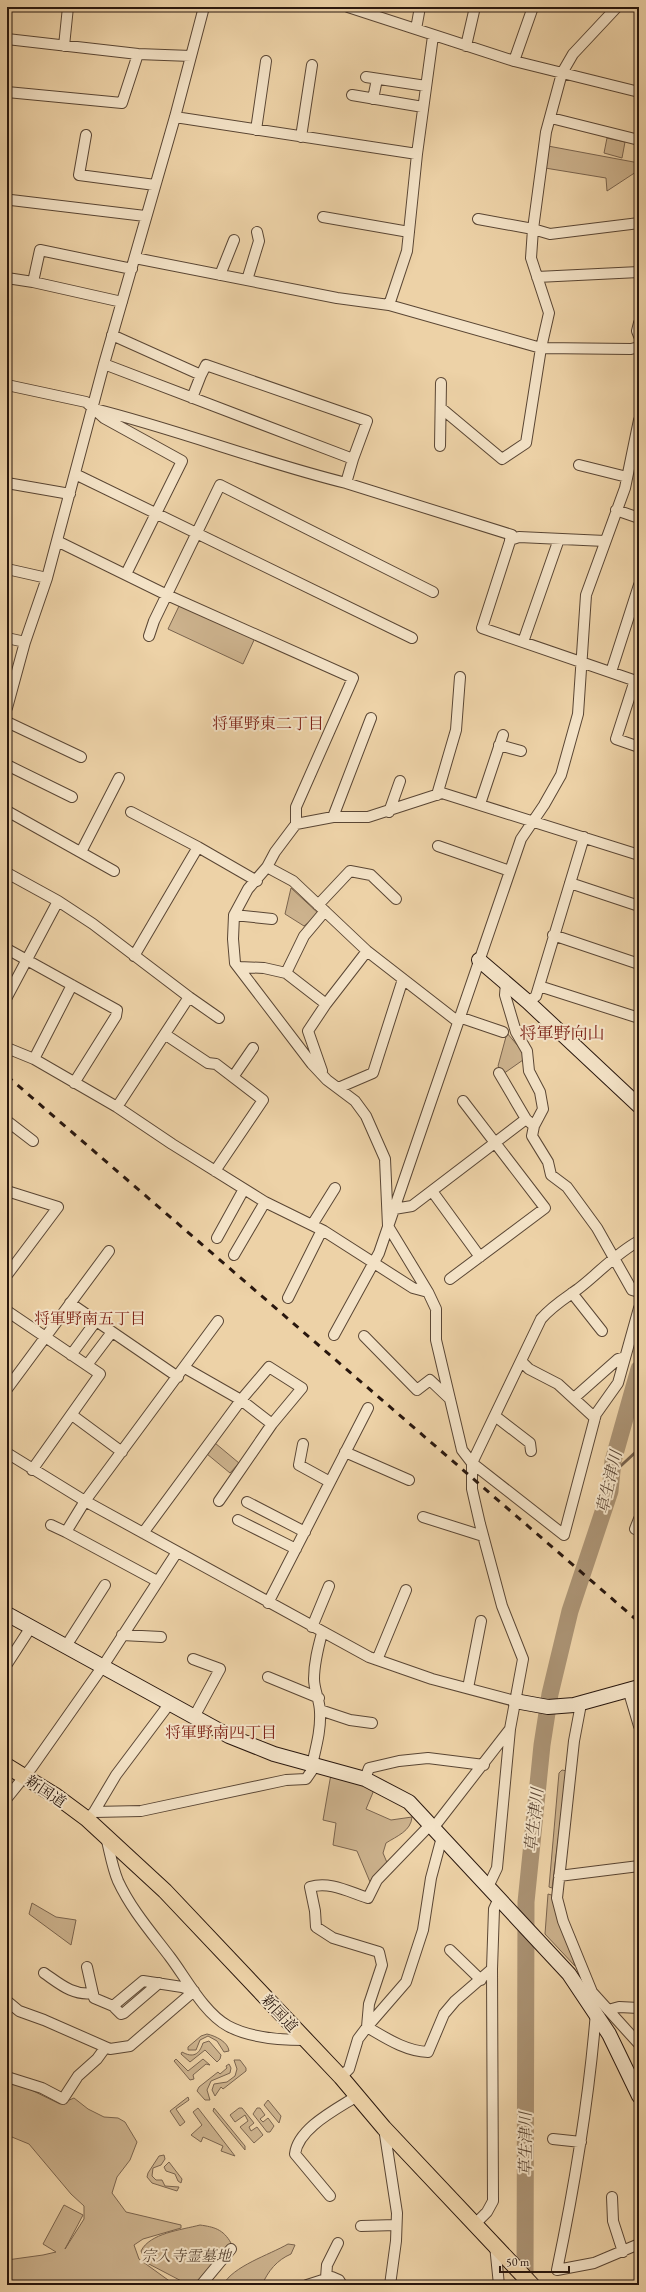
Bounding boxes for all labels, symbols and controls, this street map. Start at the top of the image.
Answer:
district label: 将軍野東二丁目 [212,713,324,734]
district label: 将軍野向山 [520,1022,605,1044]
district label: 将軍野南五丁目 [34,1308,146,1329]
water label: 草生津川 [592,1447,627,1516]
district label: 将軍野南四丁目 [165,1722,277,1743]
street label: 新国道 [22,1771,70,1811]
water label: 草生津川 [520,1785,548,1853]
street label: 新国道 [258,1990,302,2036]
water label: 草生津川 [515,2110,536,2176]
park label: 宗入寺霊墓地 [141,2246,233,2265]
scale bar [500,2248,569,2274]
text: 50 m [506,2254,530,2270]

